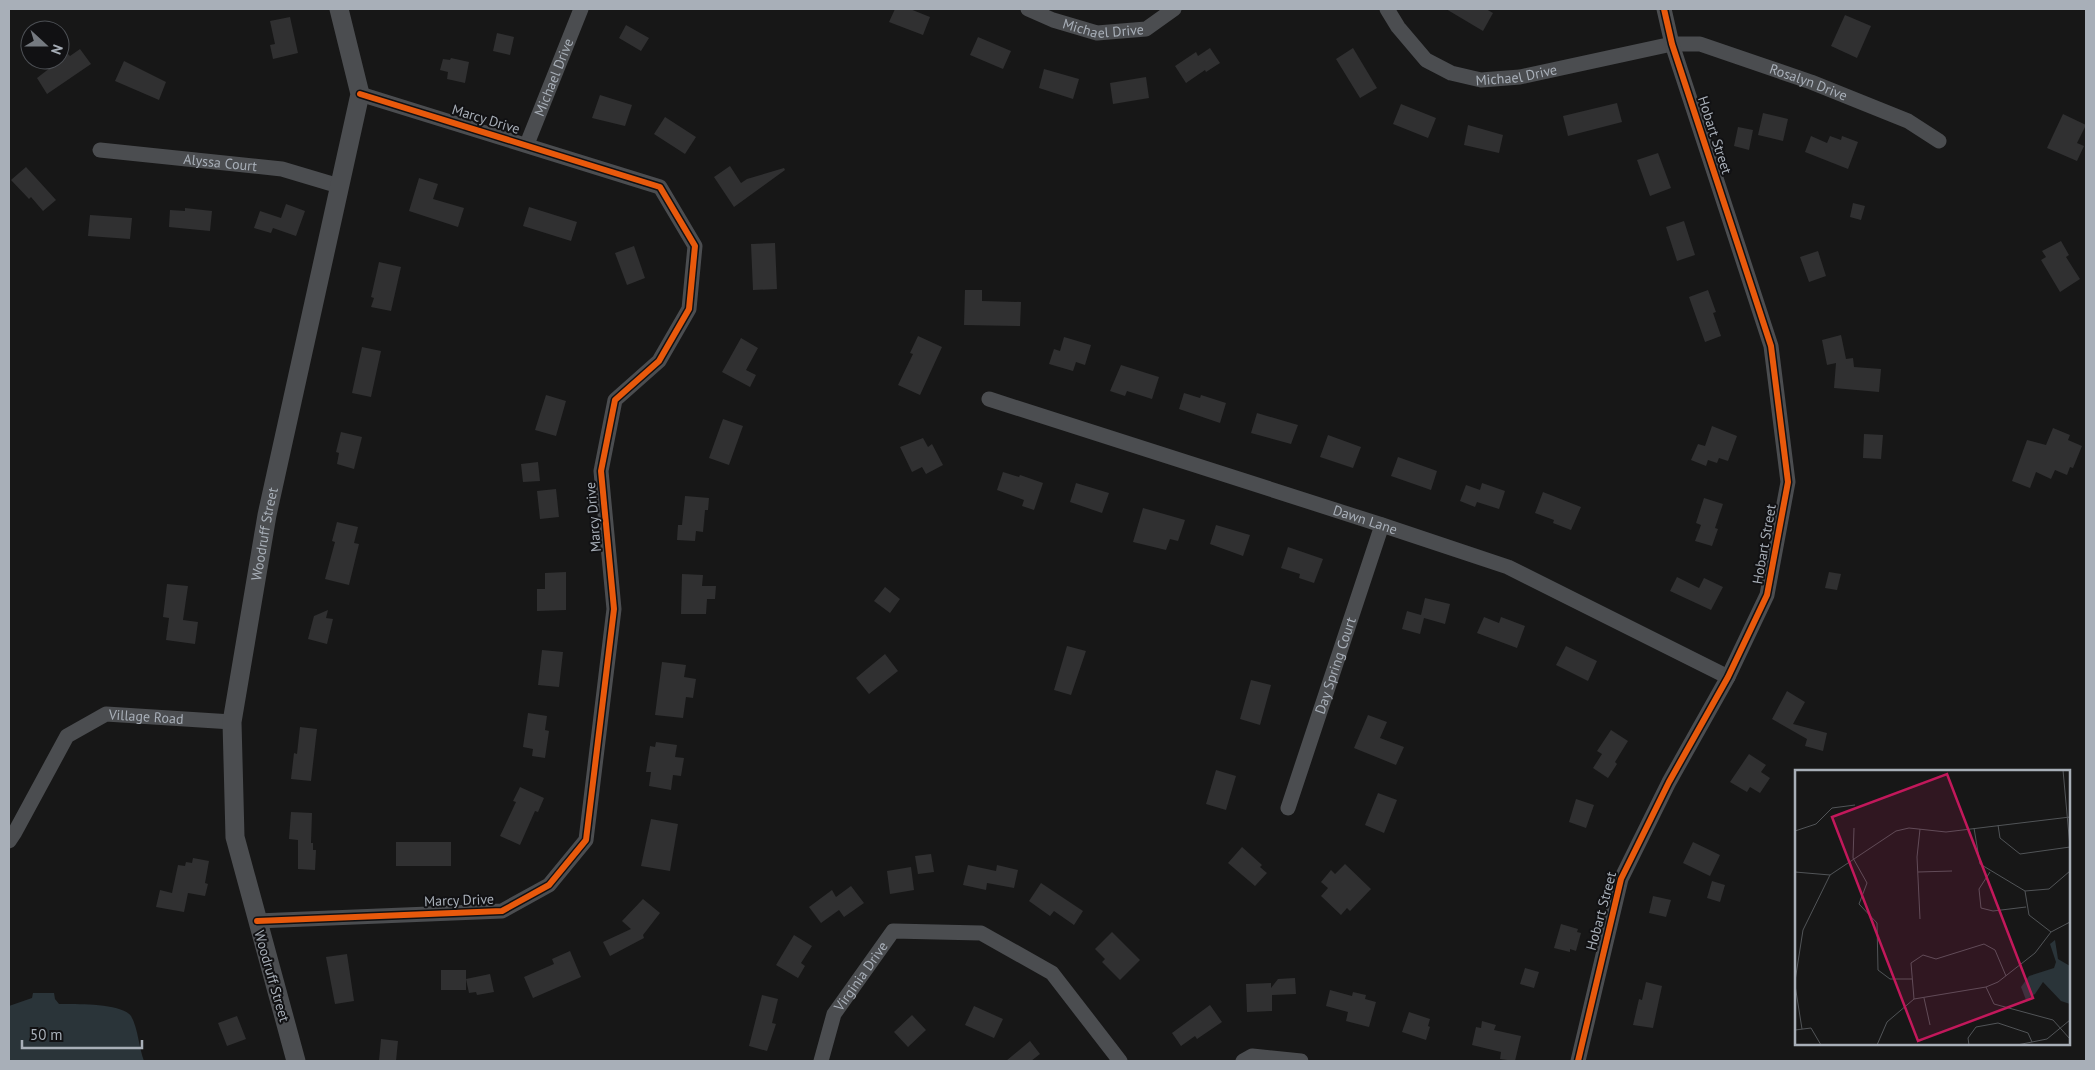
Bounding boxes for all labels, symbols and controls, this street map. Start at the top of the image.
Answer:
street label: Michael Drive [1061,14,1144,42]
north arrow [20,20,70,70]
street label: Michael Drive [530,36,577,119]
text: N [47,42,67,57]
street label: Michael Drive [1475,60,1559,89]
street label: Rosalyn Drive [1767,60,1850,105]
street label: Hobart Street [1694,94,1736,176]
street label: Marcy Drive [450,100,522,138]
street label: Alyssa Court [183,150,258,175]
street label: Marcy Drive [581,481,605,553]
street label: Woodruff Street [247,485,282,582]
street label: Dawn Lane [1331,501,1400,538]
street label: Hobart Street [1748,502,1780,585]
street label: Day Spring Court [1311,615,1360,716]
street label: Village Road [107,705,184,728]
inset map [1795,770,2070,1045]
street label: Hobart Street [1582,869,1620,952]
street label: Marcy Drive [424,890,494,910]
street label: Woodruff Street [250,928,294,1024]
street label: Virginia Drive [829,938,892,1015]
scale bar [22,1018,142,1050]
text: 50 m [30,1025,63,1044]

